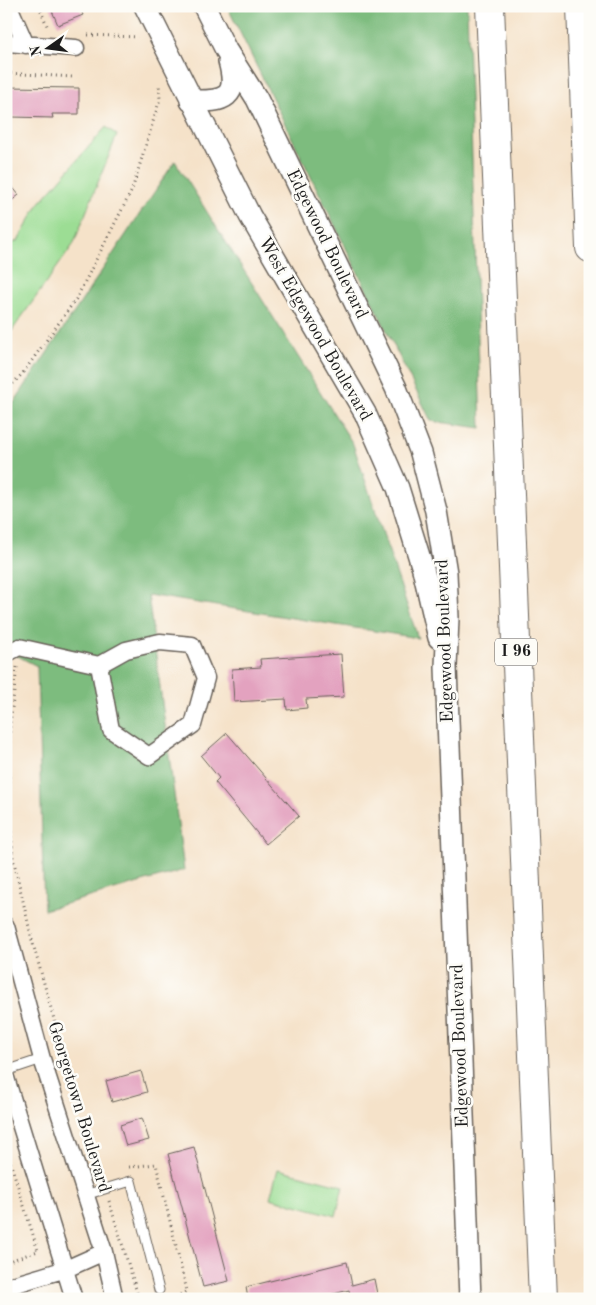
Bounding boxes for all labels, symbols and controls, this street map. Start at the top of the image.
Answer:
north arrow [22,22,72,72]
text: N [28,44,44,58]
street label: Edgewood Boulevard [283,166,371,322]
street label: West Edgewood Boulevard [255,234,375,424]
street label: Edgewood Boulevard [433,559,457,723]
road number: I 96 [495,638,537,666]
street label: Edgewood Boulevard [448,964,472,1128]
street label: Georgetown Boulevard [44,1019,114,1195]

